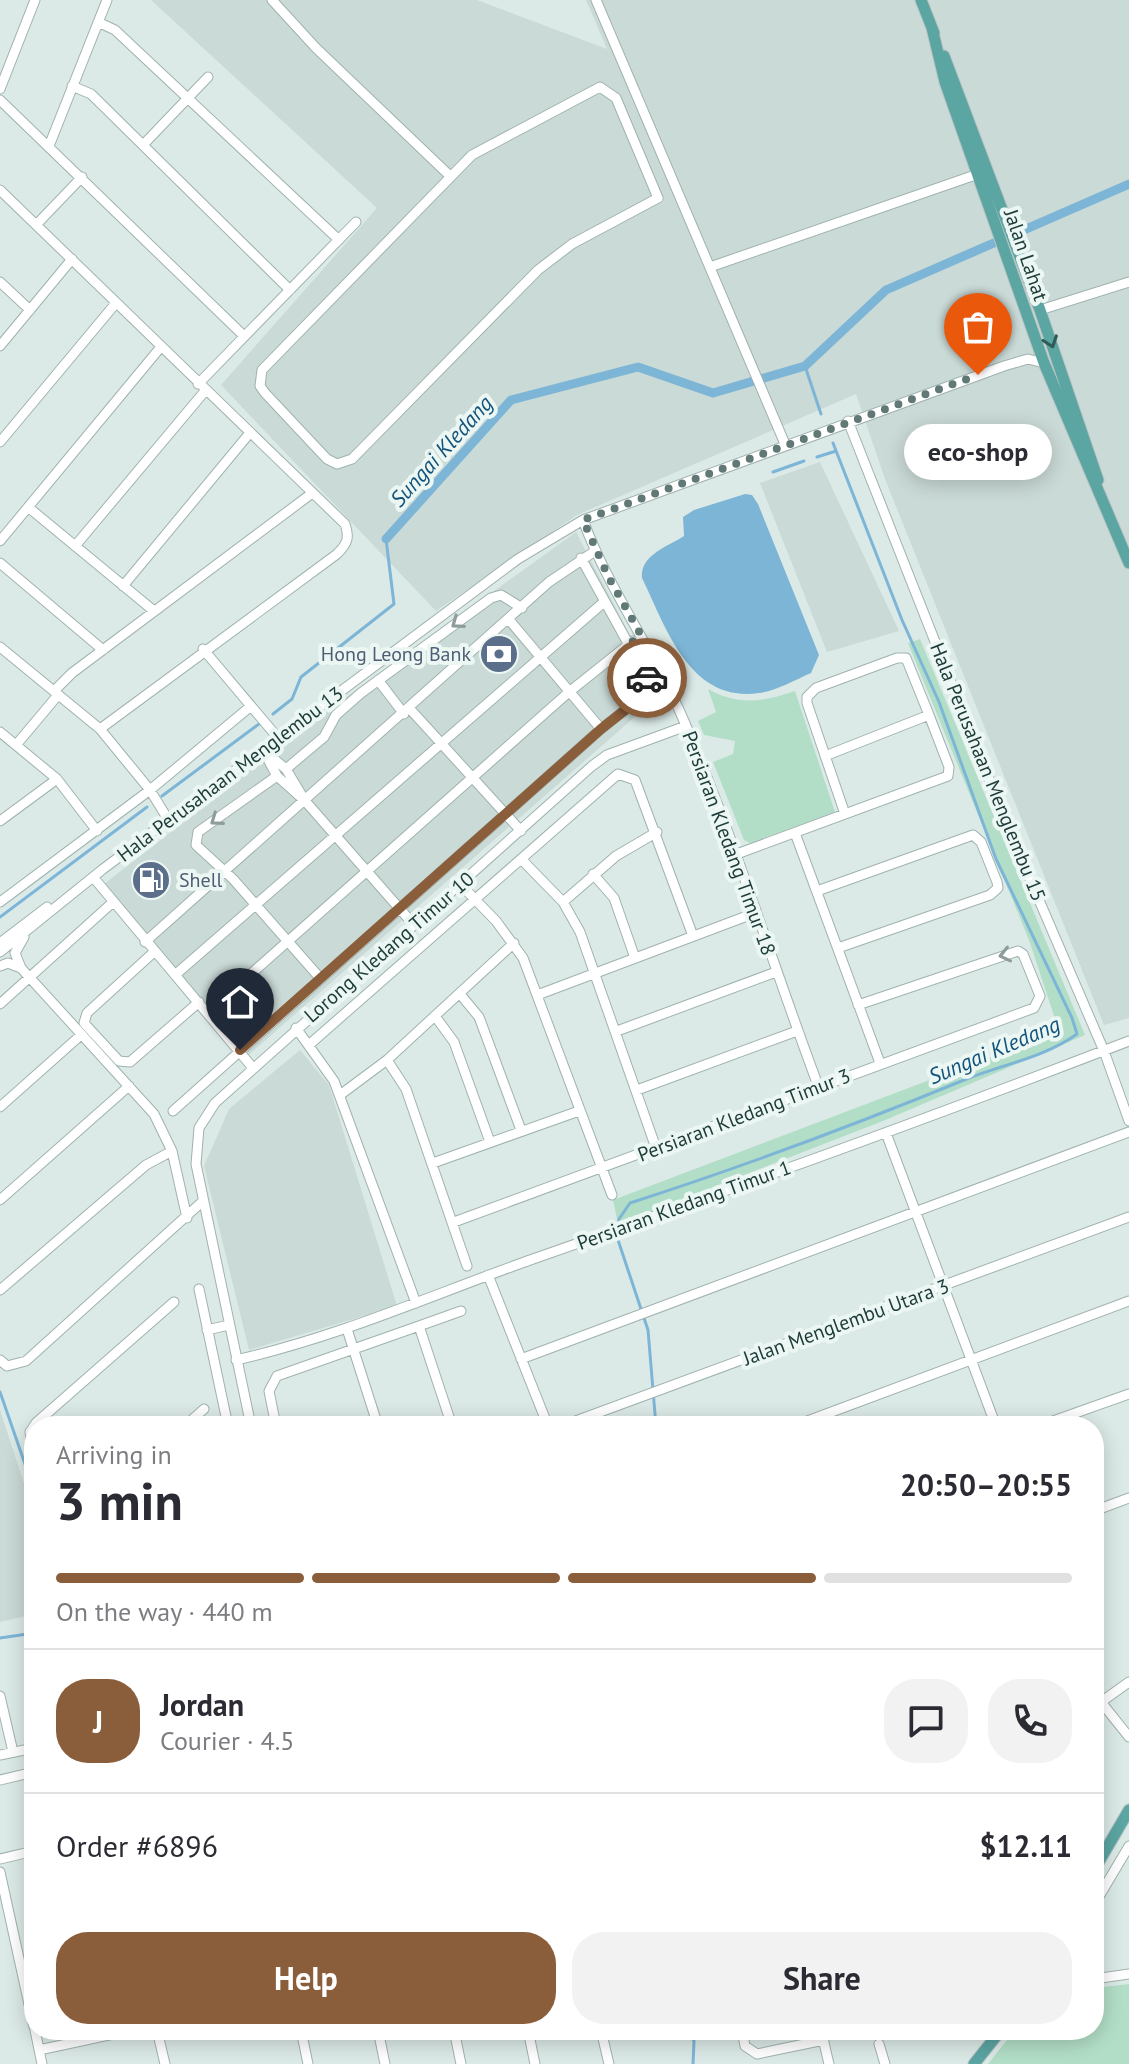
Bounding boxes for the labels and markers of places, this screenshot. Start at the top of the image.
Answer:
pin [944,293,1012,375]
callout: eco-shop [904,423,1052,479]
bank icon: Hong Leong Bank [478,633,520,675]
place label: Hong Leong Bank [321,641,471,667]
fuel station icon: Shell [130,859,172,901]
place label: Shell [179,867,223,893]
pin [206,968,274,1050]

